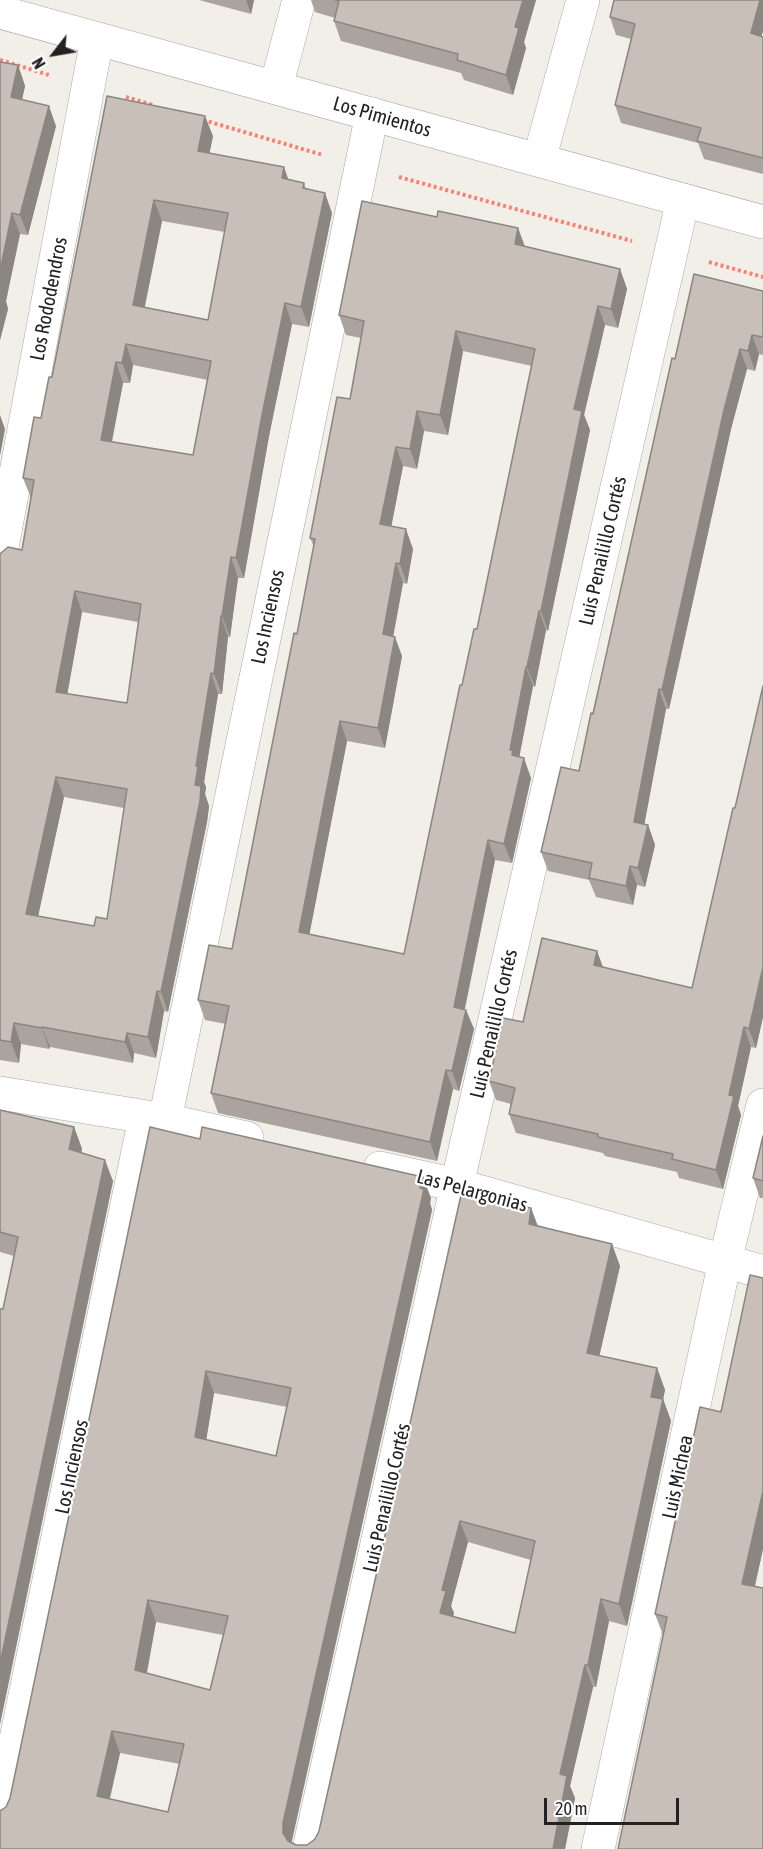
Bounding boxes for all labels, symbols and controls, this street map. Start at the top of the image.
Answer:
north arrow [24,24,84,84]
text: N [28,55,49,72]
street label: Los Pimientos [330,92,434,142]
street label: Los Rododendros [25,235,73,363]
street label: Luis Penailillo Cortés [574,474,632,628]
street label: Los Inciensos [246,568,290,666]
street label: Luis Penailillo Cortés [465,947,523,1101]
street label: Las Pelargonias [414,1165,530,1217]
street label: Los Inciensos [50,1418,94,1516]
street label: Luis Penailillo Cortés [358,1421,416,1575]
street label: Luis Michea [657,1433,699,1521]
scale bar [547,1786,682,1824]
text: 20 m [555,1798,587,1819]

